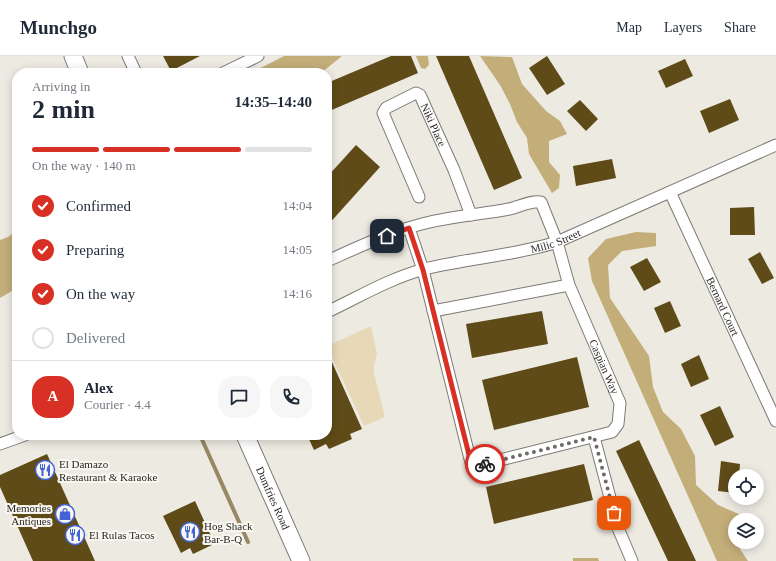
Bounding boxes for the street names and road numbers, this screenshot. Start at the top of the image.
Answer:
street label: Niki Place [419,101,449,148]
street label: Milic Street [529,226,582,255]
street label: Bernard Court [704,275,742,338]
street label: Caspian Way [587,338,621,396]
street label: Dumfries Road [254,465,292,532]

